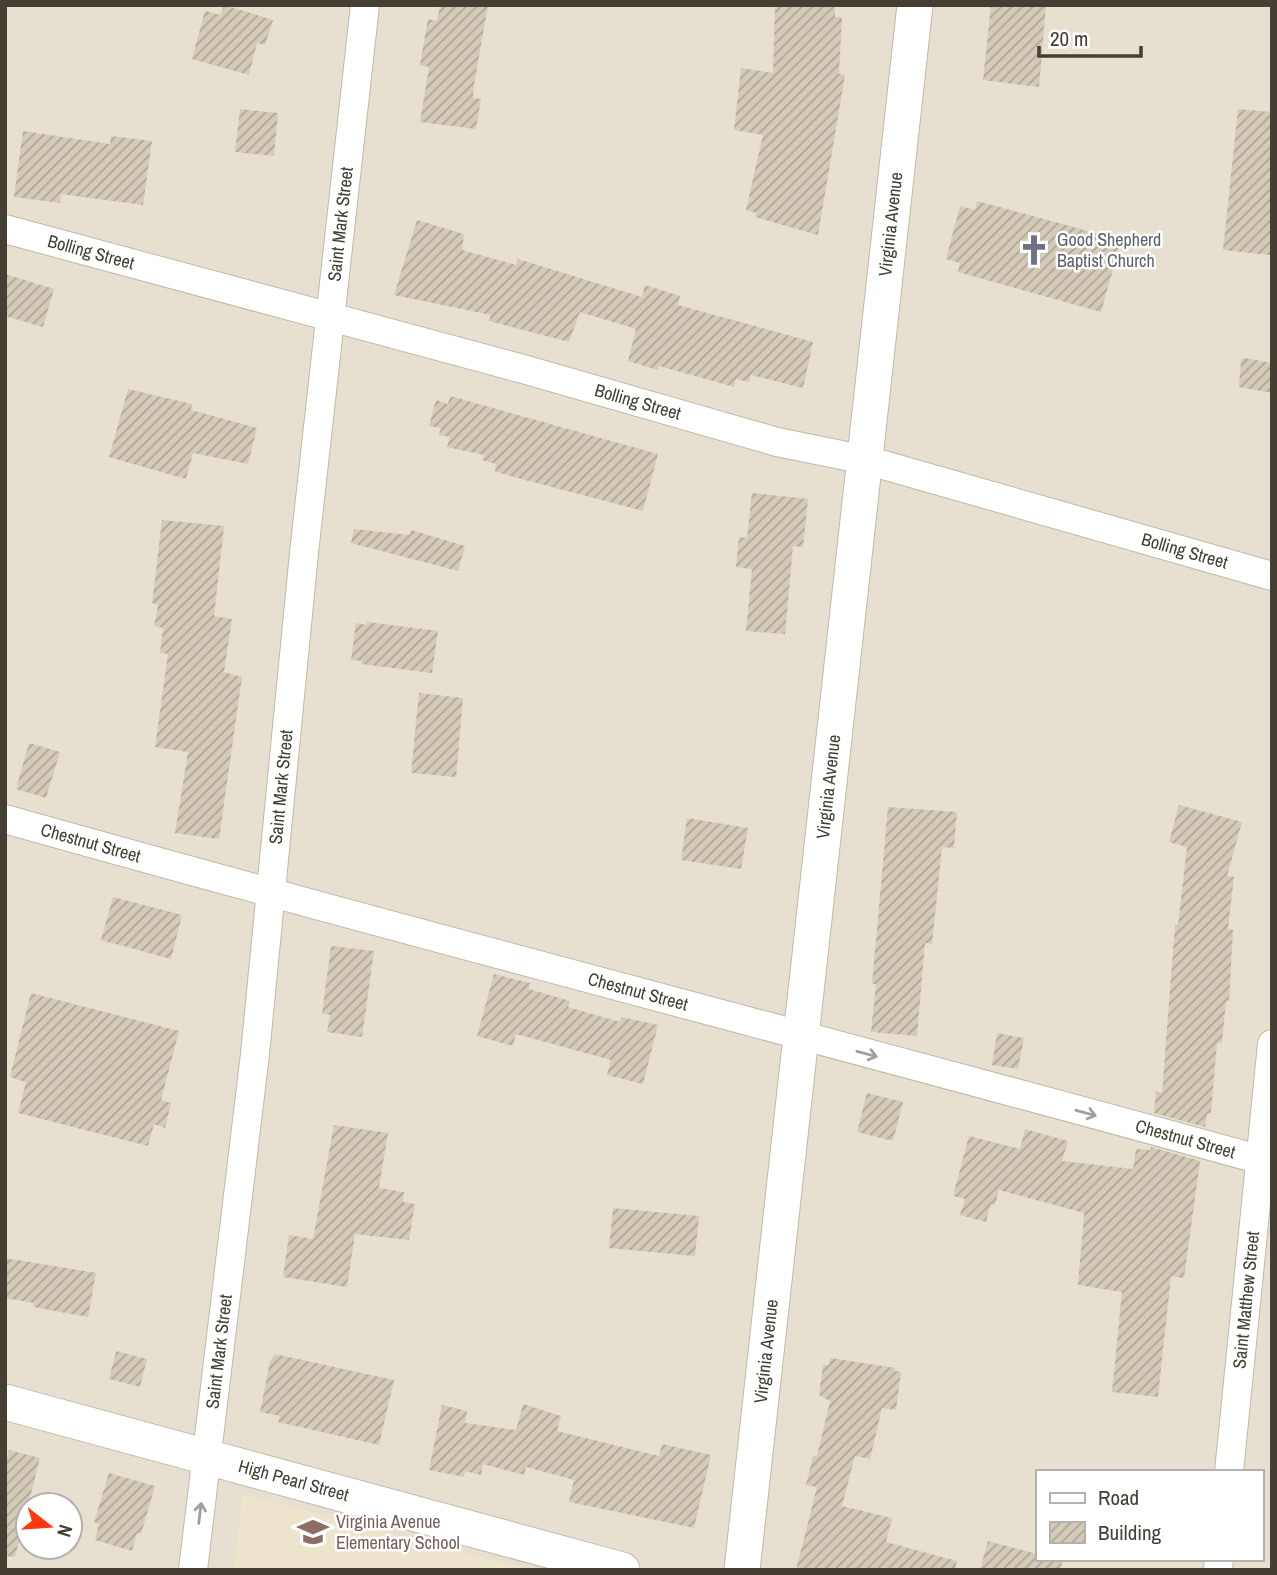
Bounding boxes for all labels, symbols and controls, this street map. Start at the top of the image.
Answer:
scale bar [1039,14,1140,58]
text: 20 m [1050,24,1088,53]
street label: Saint Mark Street [321,166,359,283]
street label: Virginia Avenue [872,171,908,278]
place label: Good Shepherd Baptist Church [1057,227,1161,273]
street label: Bolling Street [45,228,137,275]
church icon: Good Shepherd Baptist Church [1017,233,1051,267]
street label: Bolling Street [592,377,684,426]
street label: Bolling Street [1139,526,1231,575]
street label: Saint Mark Street [263,728,299,845]
street label: Virginia Avenue [810,733,846,840]
street label: Chestnut Street [38,817,144,868]
street label: Chestnut Street [585,966,691,1017]
one-way arrow [856,1048,878,1061]
one-way arrow [1075,1107,1097,1120]
street label: Chestnut Street [1133,1113,1238,1164]
street label: Saint Matthew Street [1226,1230,1265,1370]
street label: Saint Mark Street [199,1293,238,1410]
street label: Virginia Avenue [747,1298,784,1405]
street label: High Pearl Street [236,1453,352,1507]
legend [1036,1470,1263,1561]
text: Road [1098,1483,1139,1512]
north arrow [14,1491,84,1561]
one-way arrow [193,1502,206,1525]
place label: Virginia Avenue Elementary School [336,1509,460,1555]
school or university icon: Virginia Avenue Elementary School [296,1515,330,1549]
text: Building [1098,1518,1162,1547]
text: N [51,1522,79,1540]

